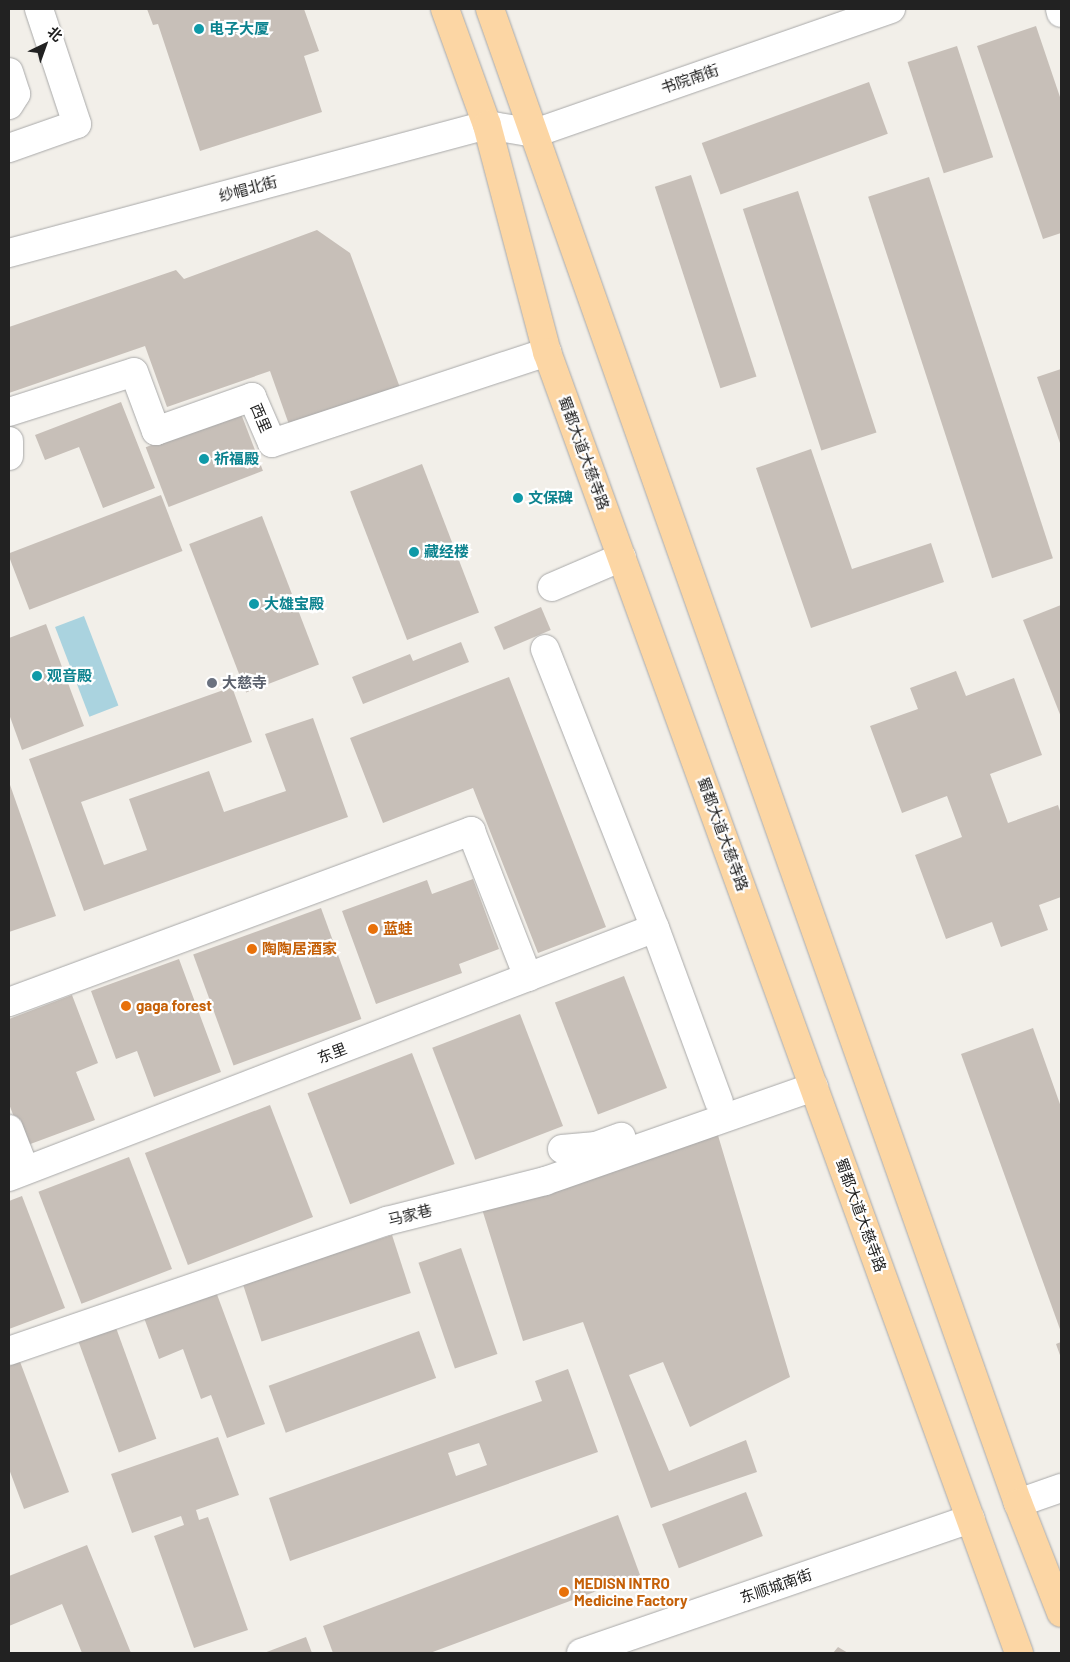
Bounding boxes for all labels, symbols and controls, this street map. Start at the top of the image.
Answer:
north arrow [20,20,70,70]
place label: 电子大厦 [209,20,269,38]
text: 北 [44,22,66,44]
marker: 电子大厦 [193,23,205,35]
street label: 书院南街 [659,61,721,97]
street label: 纱帽北街 [217,173,279,205]
street label: 蜀都大道大慈寺路 [555,394,613,512]
street label: 西里 [247,401,275,435]
place label: 祈福殿 [214,450,259,468]
marker: 祈福殿 [198,453,210,465]
place label: 文保碑 [528,489,573,507]
marker: 文保碑 [512,492,524,504]
place label: 藏经楼 [424,543,469,561]
marker: 藏经楼 [408,546,420,558]
place label: 大雄宝殿 [264,595,324,613]
marker: 大雄宝殿 [248,598,260,610]
place label: 观音殿 [47,667,92,685]
marker: 观音殿 [31,670,43,682]
place label: 大慈寺 [222,674,267,692]
marker: 大慈寺 [206,677,218,689]
street label: 蜀都大道大慈寺路 [694,775,752,893]
place label: 蓝蛙 [383,920,413,938]
marker: 蓝蛙 [367,923,379,935]
place label: 陶陶居酒家 [262,940,337,958]
marker: 陶陶居酒家 [246,943,258,955]
place label: gaga forest [136,997,212,1015]
marker: gaga forest [120,1000,132,1012]
street label: 东里 [315,1039,349,1067]
street label: 蜀都大道大慈寺路 [832,1156,890,1274]
street label: 马家巷 [386,1201,434,1229]
street label: 东顺城南街 [738,1565,814,1607]
place label: MEDISN INTRO Medicine Factory [574,1574,688,1609]
marker: MEDISN INTRO Medicine Factory [558,1586,570,1598]

